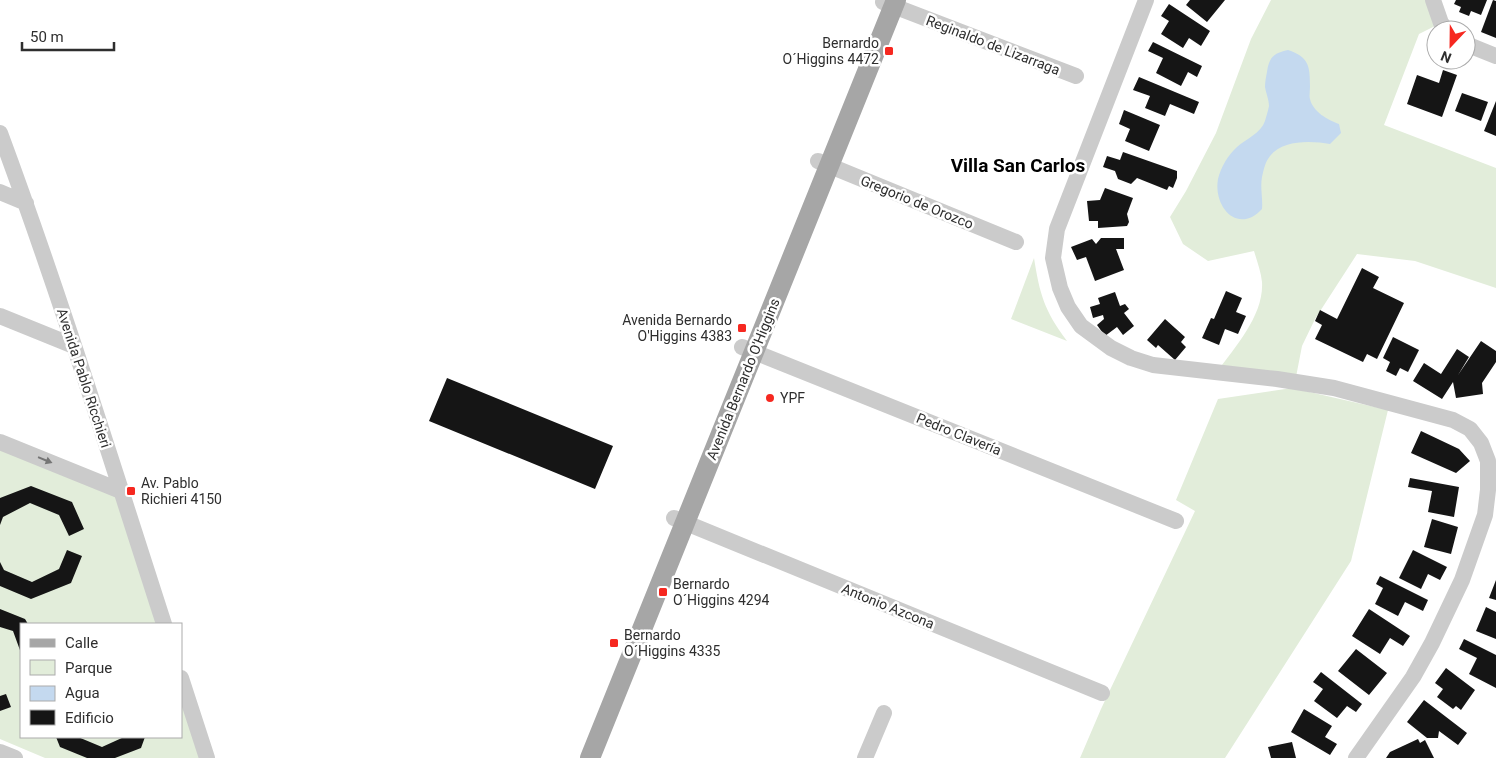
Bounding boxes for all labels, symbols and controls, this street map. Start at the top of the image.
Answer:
street label: Reginaldo de Lizarraga [924,12,1062,78]
scale bar [22,20,115,52]
north arrow [1426,20,1476,70]
text: 50 m [30,28,64,46]
place label: Bernardo O´Higgins 4472 [783,35,879,67]
marker: Bernardo O´Higgins 4472 [883,45,895,57]
text: N [1439,48,1454,66]
district label: Villa San Carlos [951,154,1086,177]
street label: Gregorio de Orozco [858,172,976,232]
street label: Avenida Bernardo O'Higgins [703,296,783,462]
street label: Avenida Pablo Ricchieri [54,306,114,450]
place label: Avenida Bernardo O'Higgins 4383 [622,312,732,344]
marker: Avenida Bernardo O'Higgins 4383 [736,322,748,334]
place label: YPF [780,390,805,406]
marker: YPF [764,392,776,404]
street label: Pedro Clavería [914,410,1004,458]
one-way arrow [38,457,52,465]
place label: Av. Pablo Richieri 4150 [141,475,222,507]
marker: Av. Pablo Richieri 4150 [125,485,137,497]
place label: Bernardo O´Higgins 4294 [673,576,770,608]
street label: Antonio Azcona [839,580,937,632]
marker: Bernardo O´Higgins 4294 [657,586,669,598]
legend [20,623,182,738]
place label: Bernardo O´Higgins 4335 [624,627,721,659]
text: Calle [65,634,98,652]
marker: Bernardo O´Higgins 4335 [608,637,620,649]
text: Parque [65,659,112,677]
text: Agua [65,684,100,702]
text: Edificio [65,709,114,727]

